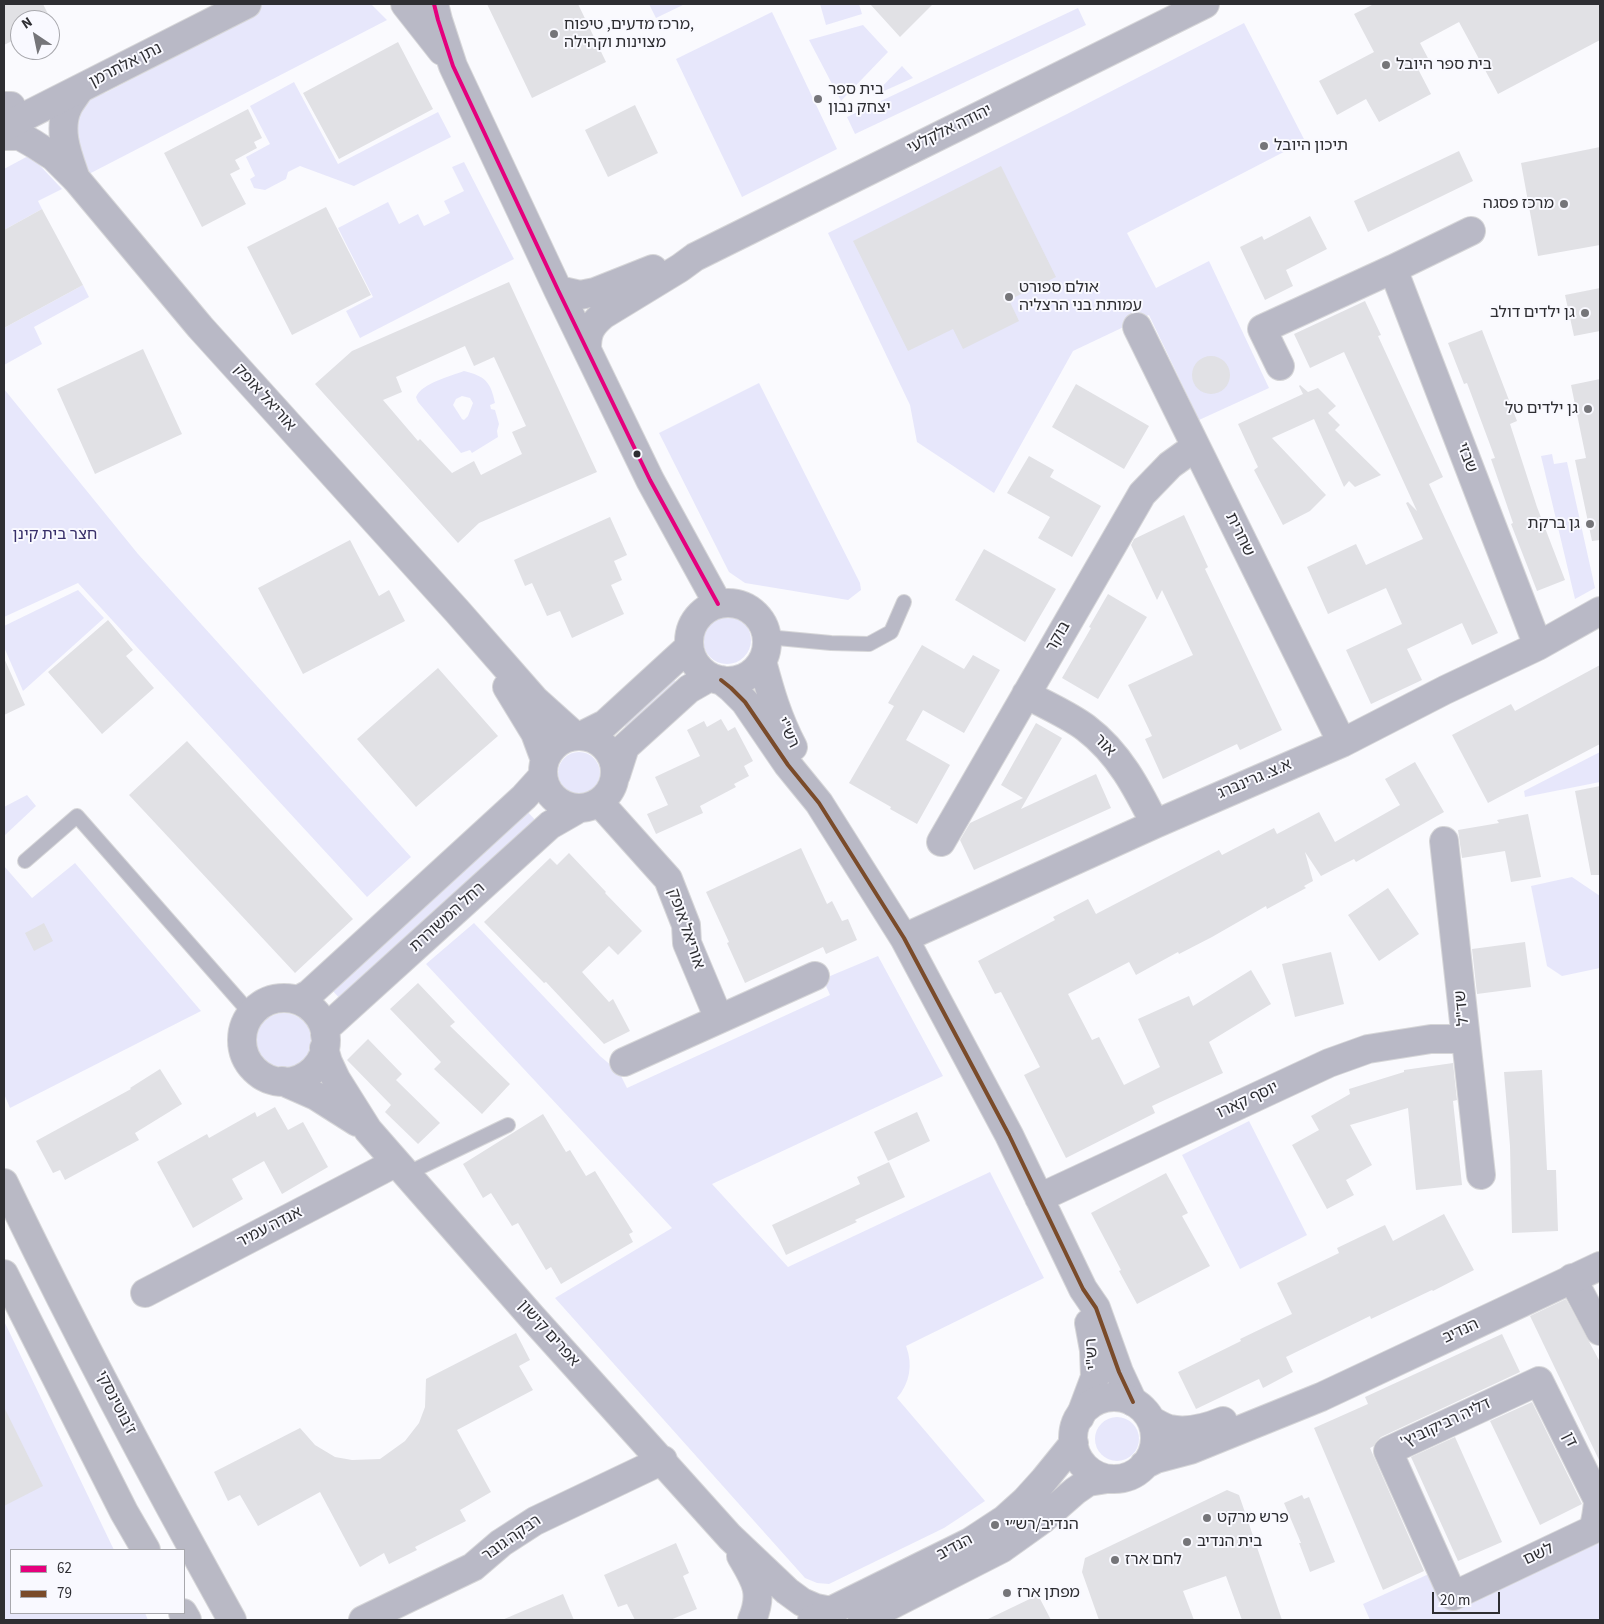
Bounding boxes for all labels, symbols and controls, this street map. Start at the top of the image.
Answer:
north arrow [10,10,60,60]
text: N [18,12,37,34]
place label: מרכז מדעים, טיפוח, מצוינות וקהילה [564,15,694,53]
marker: מרכז מדעים, טיפוח, מצוינות וקהילה [548,28,560,40]
street label: נתן אלתרמן [87,40,165,92]
place label: בית ספר היובל [1396,55,1492,75]
marker: בית ספר היובל [1380,59,1392,71]
place label: בית ספר יצחק נבון [828,80,891,118]
marker: בית ספר יצחק נבון [812,93,824,105]
street label: יהודה אלקלעי [905,101,995,159]
place label: תיכון היובל [1274,136,1348,156]
marker: תיכון היובל [1258,140,1270,152]
place label: מרכז פסגה [1483,194,1554,214]
marker: מרכז פסגה [1558,198,1570,210]
place label: אולם ספורט עמותת בני הרצליה [1019,278,1142,316]
marker: אולם ספורט עמותת בני הרצליה [1003,291,1015,303]
place label: גן ילדים דולב [1490,303,1575,323]
marker: גן ילדים דולב [1579,307,1591,319]
street label: אוריאל אופק [229,360,299,436]
place label: גן ילדים טל [1505,399,1578,419]
marker: גן ילדים טל [1582,403,1594,415]
street label: שבזי [1452,440,1480,476]
unlabelled marker [632,449,642,459]
street label: שחרית [1220,510,1258,560]
place label: גן ברקת [1527,514,1580,534]
marker: גן ברקת [1584,518,1596,530]
park label: חצר בית קינן [13,525,97,545]
street label: בוקר [1043,618,1075,656]
street label: רש"י [771,715,803,751]
street label: אור [1089,731,1119,761]
street label: א.צ. גרינברג [1215,756,1295,804]
street label: רחל המשוררת [406,879,490,957]
street label: אוריאל אופק [662,886,708,972]
street label: שד"ל [1452,989,1474,1027]
street label: יוסף קארו [1214,1078,1282,1124]
street label: אנדה עמיר [234,1203,306,1253]
street label: אפרים קישון [513,1297,583,1371]
street label: הנדיב [1440,1315,1482,1349]
street label: רש"י [1082,1338,1104,1370]
street label: ז'בוטינסקי [91,1368,139,1438]
street label: 'דליה רביקוביץ [1398,1395,1494,1453]
street label: דן [1557,1430,1581,1450]
place label: פרש מרקט [1217,1508,1289,1528]
street label: רבקה גובר [479,1512,545,1566]
marker: פרש מרקט [1201,1512,1213,1524]
place label: הנדיב/רש״י [1005,1515,1079,1535]
marker: הנדיב/רש״י [989,1519,1001,1531]
street label: הנדיב [934,1531,976,1565]
place label: בית הנדיב [1197,1532,1262,1552]
marker: בית הנדיב [1181,1536,1193,1548]
street label: לשם [1521,1540,1557,1570]
legend [10,1549,185,1614]
place label: לחם ארז [1125,1550,1182,1570]
marker: לחם ארז [1109,1554,1121,1566]
text: 62 [57,1558,72,1579]
scale bar [1434,1582,1502,1614]
text: 79 [57,1583,72,1604]
place label: מפתן ארז [1017,1583,1080,1603]
marker: מפתן ארז [1001,1587,1013,1599]
text: 20 m [1440,1590,1470,1611]

